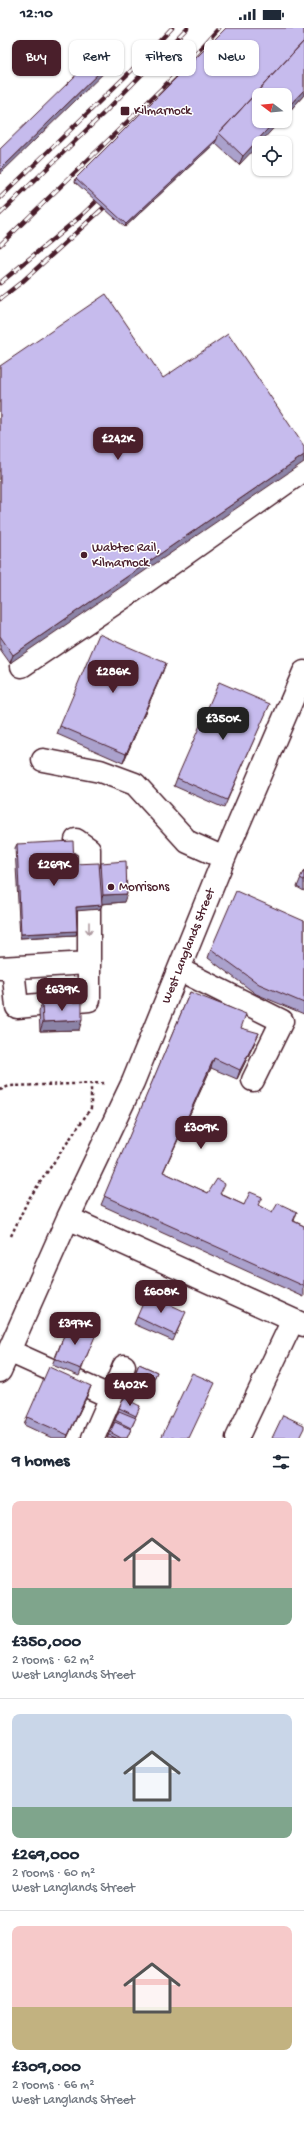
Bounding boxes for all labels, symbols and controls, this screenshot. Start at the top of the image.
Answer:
text: 12:10 [20,5,53,23]
chip: Buy [12,40,61,76]
chip: Rent [69,40,124,76]
chip: Filters [132,40,196,76]
chip: New [204,40,259,76]
north arrow [252,88,292,128]
map controls [252,88,292,176]
place label: Kilmarnock [134,104,192,119]
marker: Kilmarnock [119,105,131,117]
button: locate [252,136,292,176]
pin: £242K [90,427,146,461]
text: £242K [102,432,134,447]
place label: Wabtec Rail, Kilmarnock [92,541,160,571]
marker: Wabtec Rail, Kilmarnock [79,550,89,560]
pin: £286K [85,660,141,694]
text: £286K [96,665,130,680]
pin: £350K [195,707,251,741]
text: £350K [206,712,240,727]
pin: £269K [26,853,82,887]
text: £269K [38,858,70,873]
place label: Morrisons [119,880,171,895]
marker: Morrisons [106,882,116,892]
street label: West Langlands Street [159,885,220,1006]
one-way arrow [85,921,93,934]
pin: £639K [34,978,90,1012]
text: £639K [46,983,78,998]
pin: £309K [173,1116,229,1150]
text: £309K [184,1121,218,1136]
pin: £608K [133,1280,189,1314]
text: £608K [144,1285,178,1300]
pin: £397K [47,1312,103,1346]
text: £397K [59,1317,91,1332]
pin: £402K [102,1373,158,1407]
text: £402K [114,1378,146,1393]
icon: filters [270,1451,292,1473]
text: 9 homes [12,1452,70,1472]
icon: home [116,1527,188,1599]
text: £350,000 [12,1633,81,1653]
text: 2 rooms · 62 m² [12,1653,94,1668]
text: West Langlands Street [12,1668,135,1683]
icon: home [116,1740,188,1812]
text: £269,000 [12,1846,79,1866]
text: 2 rooms · 60 m² [12,1866,95,1881]
text: West Langlands Street [12,1881,135,1896]
icon: home [116,1952,188,2024]
text: £309,000 [12,2058,81,2078]
text: 2 rooms · 66 m² [12,2078,94,2093]
text: West Langlands Street [12,2093,135,2108]

